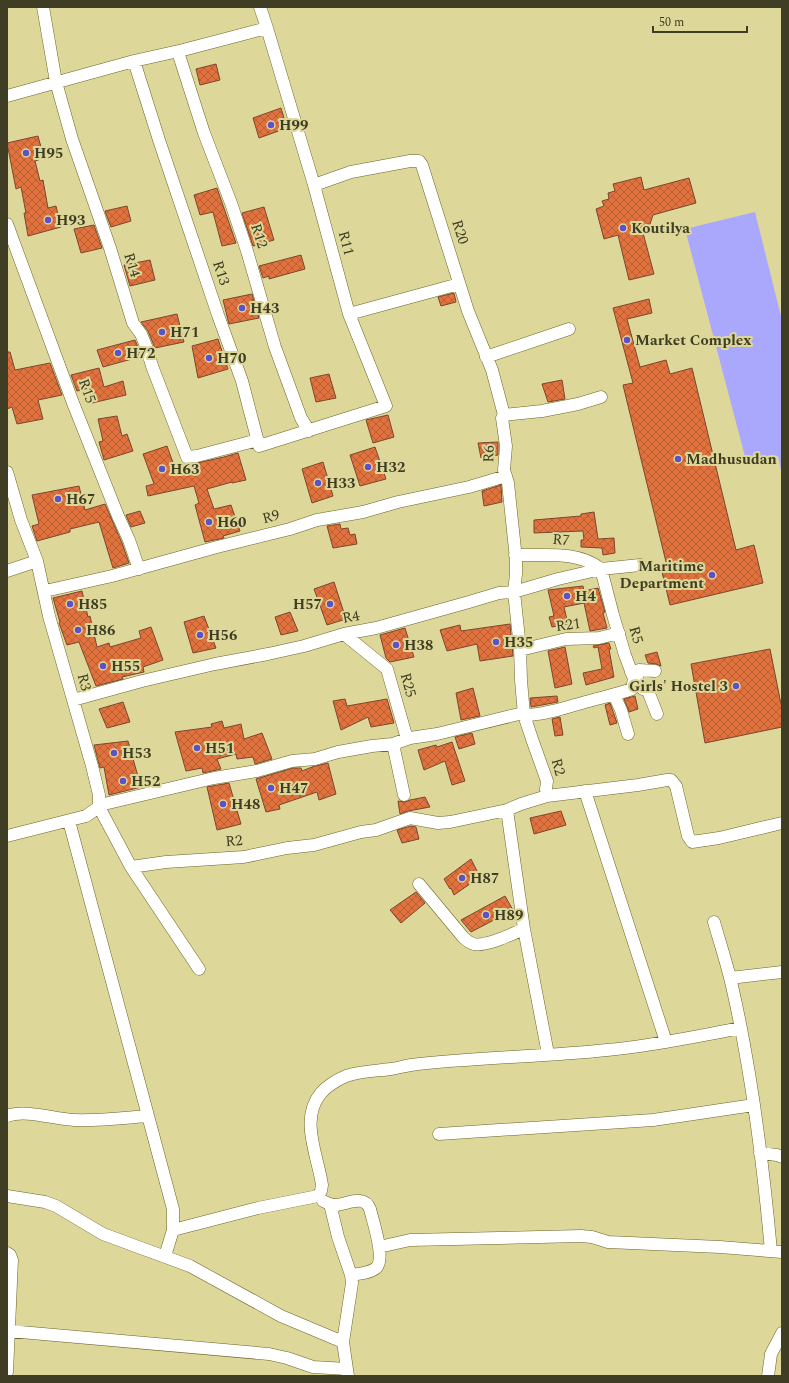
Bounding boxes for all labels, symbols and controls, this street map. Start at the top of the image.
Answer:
scale bar [653,8,747,34]
text: 50 m [659,13,684,32]
place label: H99 [279,114,308,137]
marker: H99 [266,120,276,130]
place label: H95 [34,142,63,165]
marker: H95 [21,148,31,158]
place label: H93 [56,209,85,232]
marker: H93 [43,215,53,225]
street label: R20 [445,217,475,247]
place label: Koutilya [631,217,690,240]
street label: R12 [244,221,274,251]
marker: Koutilya [618,223,628,233]
street label: R11 [332,228,360,258]
street label: R14 [117,250,147,281]
street label: R13 [206,258,236,289]
place label: H43 [250,297,279,320]
marker: H43 [237,303,247,313]
place label: H71 [170,321,199,344]
marker: H71 [157,327,167,337]
place label: Market Complex [635,329,751,352]
marker: Market Complex [622,335,632,345]
place label: H72 [126,342,155,365]
place label: H70 [217,347,246,370]
marker: H72 [113,348,123,358]
marker: H70 [204,353,214,363]
street label: R15 [72,375,102,407]
street label: R6 [477,445,501,463]
place label: Madhusudan [686,448,777,471]
marker: Madhusudan [673,454,683,464]
place label: H32 [376,456,405,479]
place label: H63 [170,458,199,481]
marker: H32 [363,462,373,472]
marker: H63 [157,464,167,474]
place label: H33 [326,472,355,495]
marker: H33 [313,478,323,488]
place label: H67 [66,488,95,511]
marker: H67 [53,494,63,504]
street label: R9 [260,504,282,530]
place label: H60 [217,511,246,534]
marker: H60 [204,517,214,527]
street label: R7 [551,528,571,552]
place label: Maritime Department [620,555,704,595]
marker: Maritime Department [707,570,717,580]
place label: H4 [575,585,597,608]
marker: H4 [562,591,572,601]
place label: H85 [78,593,107,616]
place label: H57 [293,593,322,616]
marker: H85 [65,599,75,609]
marker: H57 [325,599,335,609]
street label: R4 [340,604,362,630]
street label: R21 [554,612,582,638]
place label: H86 [86,619,115,642]
street label: R5 [623,623,649,647]
place label: H56 [208,624,237,647]
marker: H86 [73,625,83,635]
marker: H56 [195,630,205,640]
place label: H35 [504,631,533,654]
place label: H38 [404,634,433,657]
marker: H35 [491,637,501,647]
marker: H38 [391,640,401,650]
place label: H55 [111,655,140,678]
marker: H55 [98,661,108,671]
street label: R25 [394,670,422,700]
street label: R3 [71,671,97,694]
place label: Girls' Hostel 3 [629,675,728,698]
marker: Girls' Hostel 3 [731,681,741,691]
place label: H51 [205,737,234,760]
place label: H53 [122,742,151,765]
marker: H51 [192,743,202,753]
marker: H53 [109,748,119,758]
street label: R2 [545,756,571,778]
place label: H52 [131,770,160,793]
marker: H52 [118,776,128,786]
place label: H47 [279,777,308,800]
marker: H47 [266,783,276,793]
place label: H48 [231,793,260,816]
marker: H48 [218,799,228,809]
street label: R2 [224,829,244,853]
place label: H87 [470,867,499,890]
marker: H87 [457,873,467,883]
place label: H89 [494,904,523,927]
marker: H89 [481,910,491,920]

